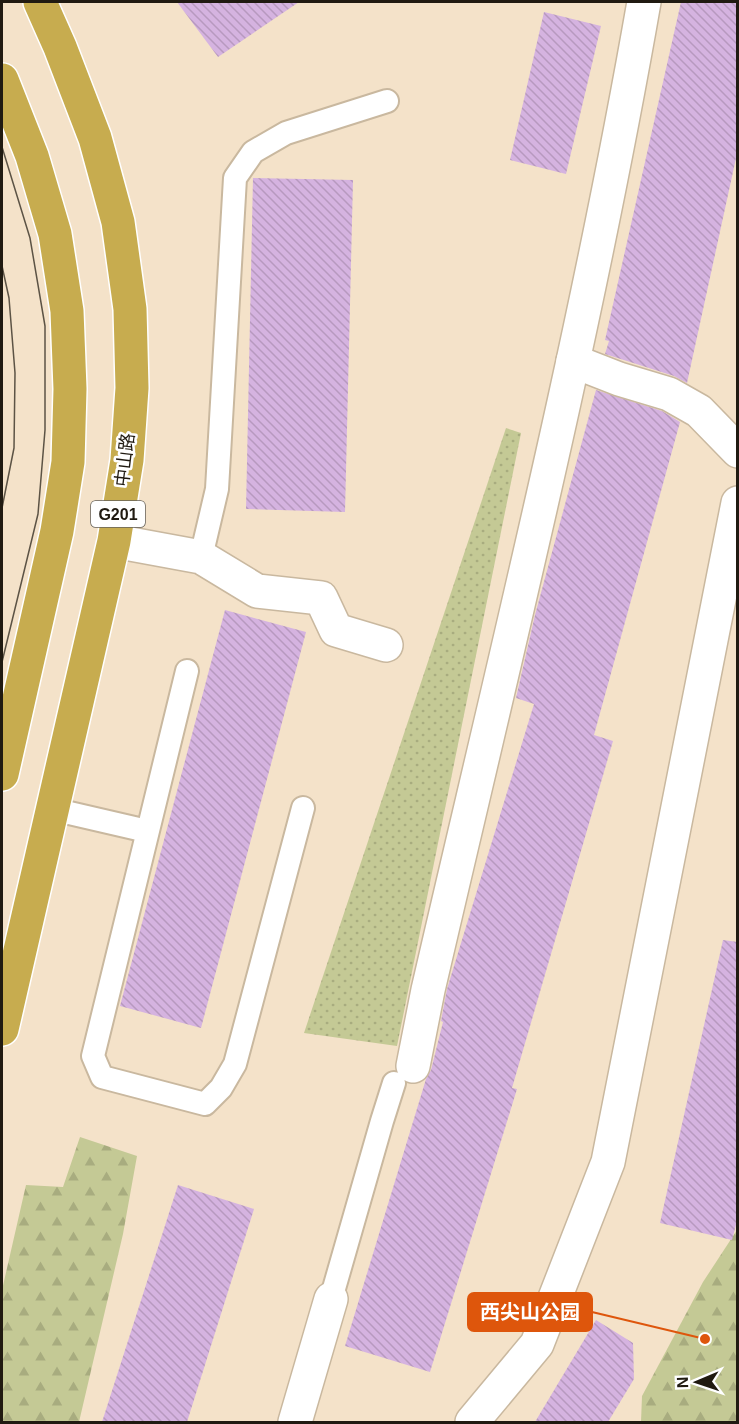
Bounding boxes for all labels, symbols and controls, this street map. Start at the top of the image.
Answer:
street label: 中山路 [112,432,138,488]
road number: G201 [91,501,145,527]
callout: 西尖山公园 [468,1293,592,1331]
text: 西尖山公园 [480,1301,580,1323]
north arrow [667,1352,727,1412]
text: N [674,1376,691,1389]

